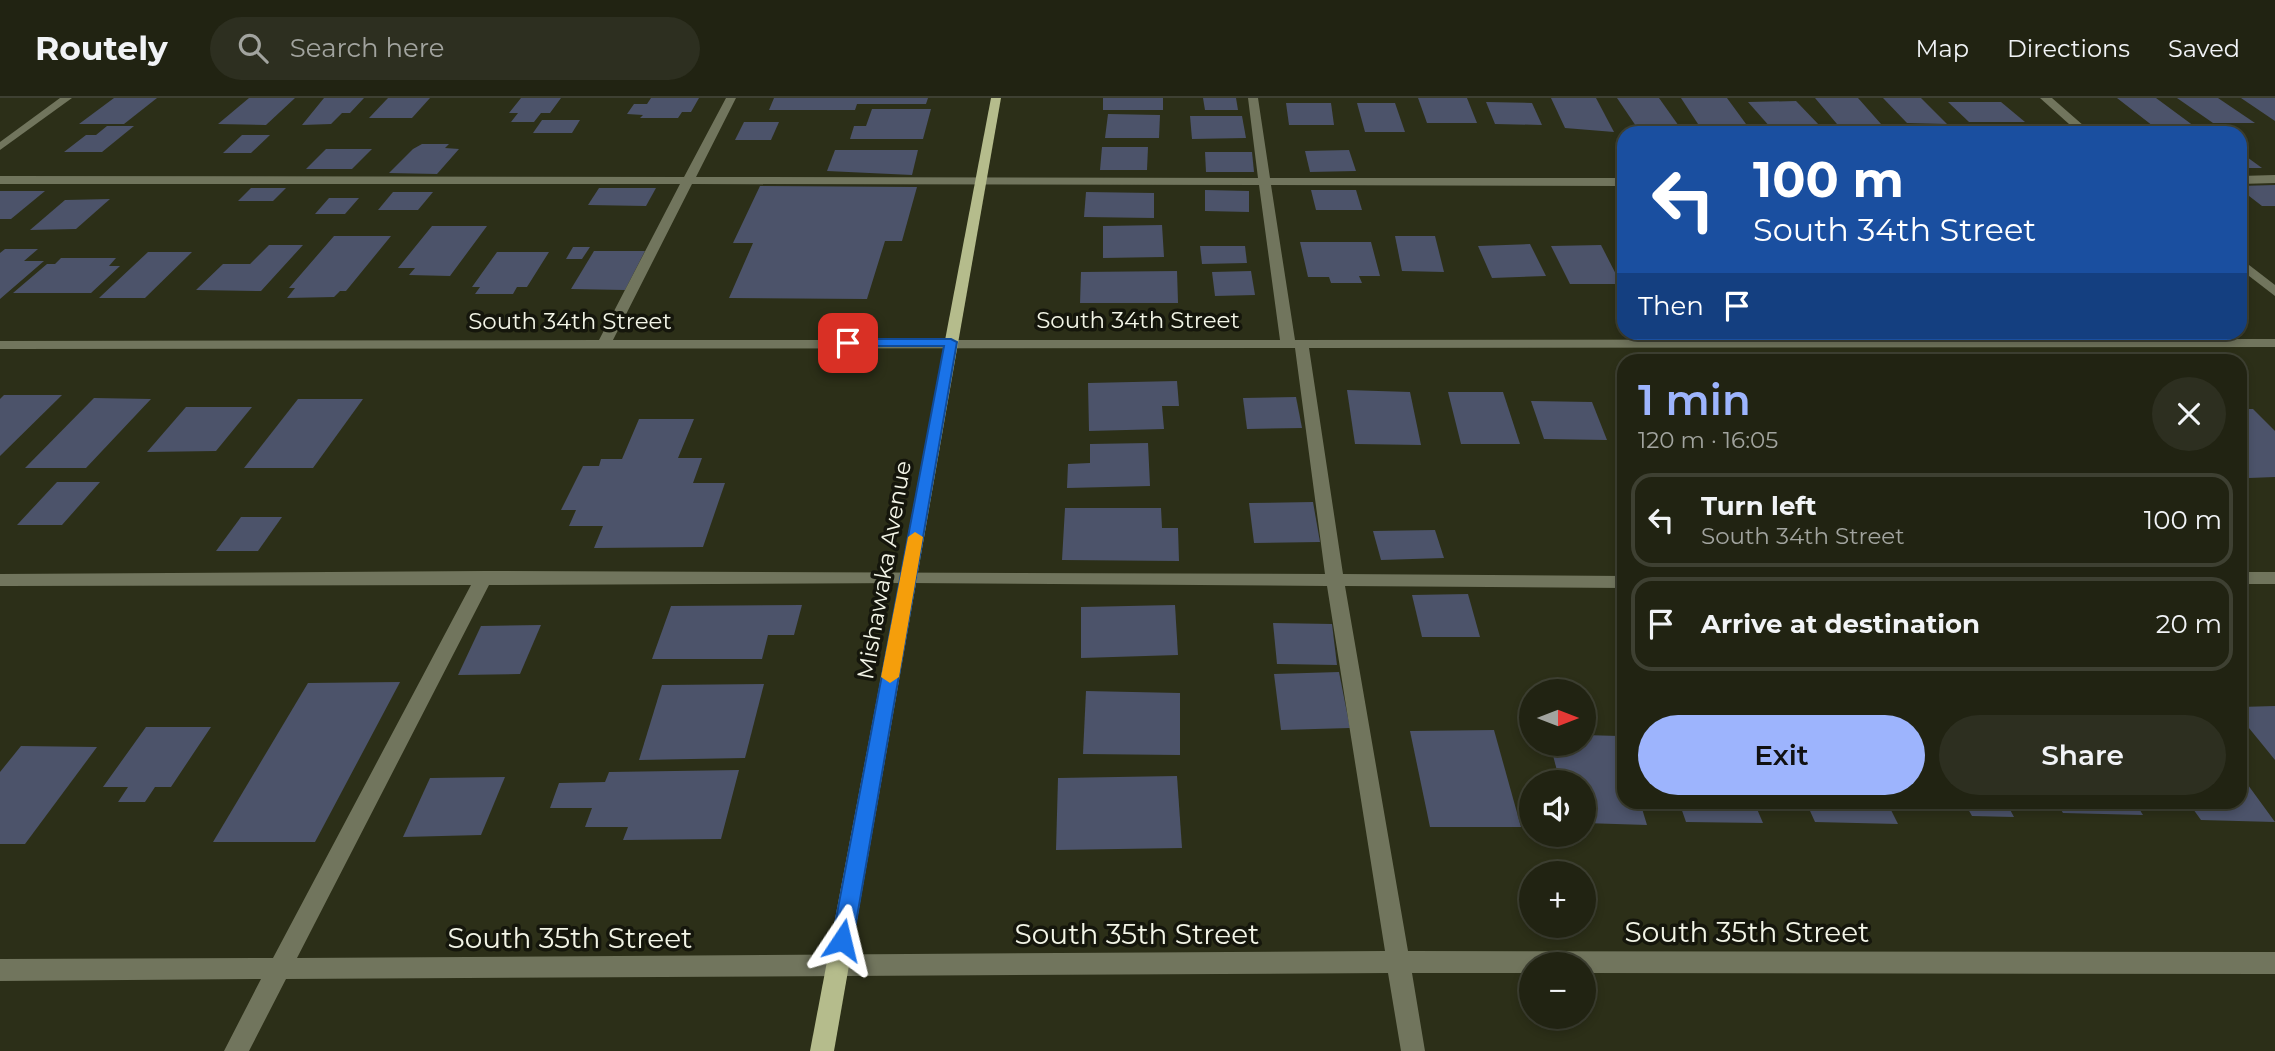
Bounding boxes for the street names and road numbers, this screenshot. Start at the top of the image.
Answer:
street label: South 34th Street [1036,306,1240,334]
street label: South 34th Street [468,307,672,335]
street label: Mishawaka Avenue [851,458,917,682]
street label: South 35th Street [1625,915,1869,949]
street label: South 35th Street [1015,917,1259,951]
street label: South 35th Street [448,921,692,955]

